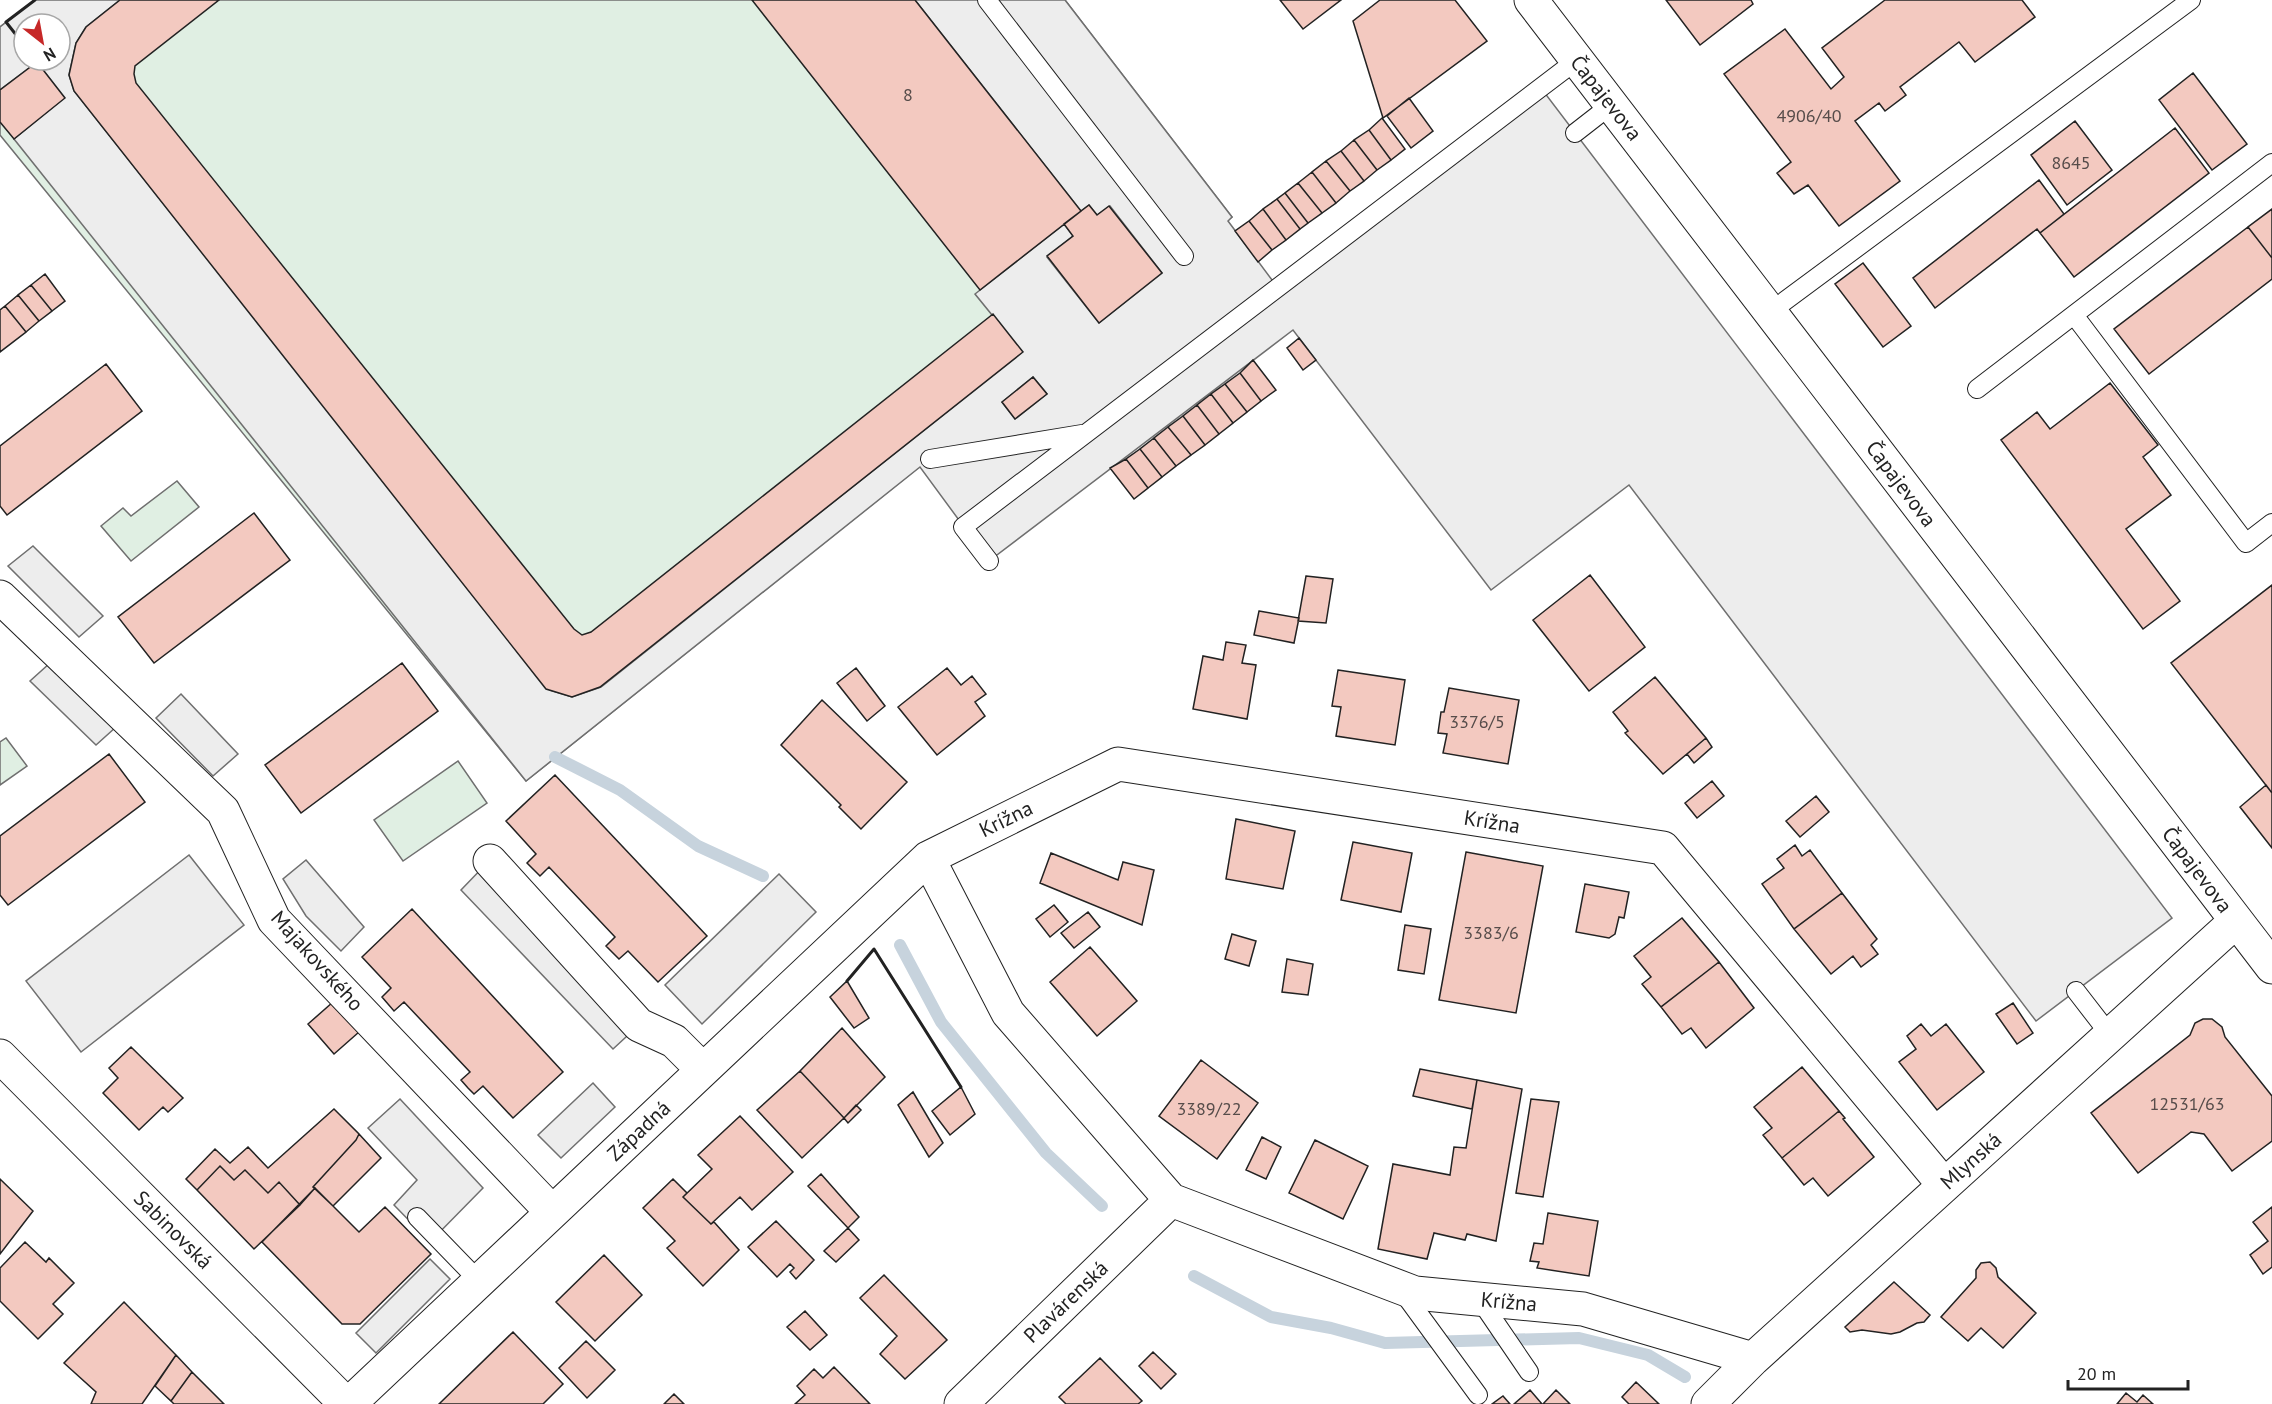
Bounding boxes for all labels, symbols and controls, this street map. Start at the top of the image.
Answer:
north arrow [12,12,72,72]
text: N [40,44,59,66]
street label: Čapajevova [1565,50,1648,146]
house number: 8 [903,83,913,106]
house number: 4906/40 [1776,104,1842,127]
house number: 8645 [2051,151,2091,174]
street label: Čapajevova [1860,435,1943,532]
house number: 3376/5 [1449,710,1505,733]
street label: Krížna [975,794,1037,843]
street label: Krížna [1462,804,1522,839]
street label: Čapajevova [2156,821,2239,918]
street label: Majakovského [265,905,370,1017]
house number: 3383/6 [1463,921,1519,944]
house number: 12531/63 [2149,1092,2225,1115]
street label: Západná [601,1095,676,1167]
house number: 3389/22 [1176,1097,1242,1120]
street label: Mlynská [1934,1126,2007,1195]
street label: Sabinovská [128,1185,218,1275]
street label: Plavárenská [1018,1255,1114,1349]
street label: Krížna [1480,1286,1538,1317]
scale bar [2068,1353,2188,1391]
text: 20 m [2077,1362,2116,1385]

